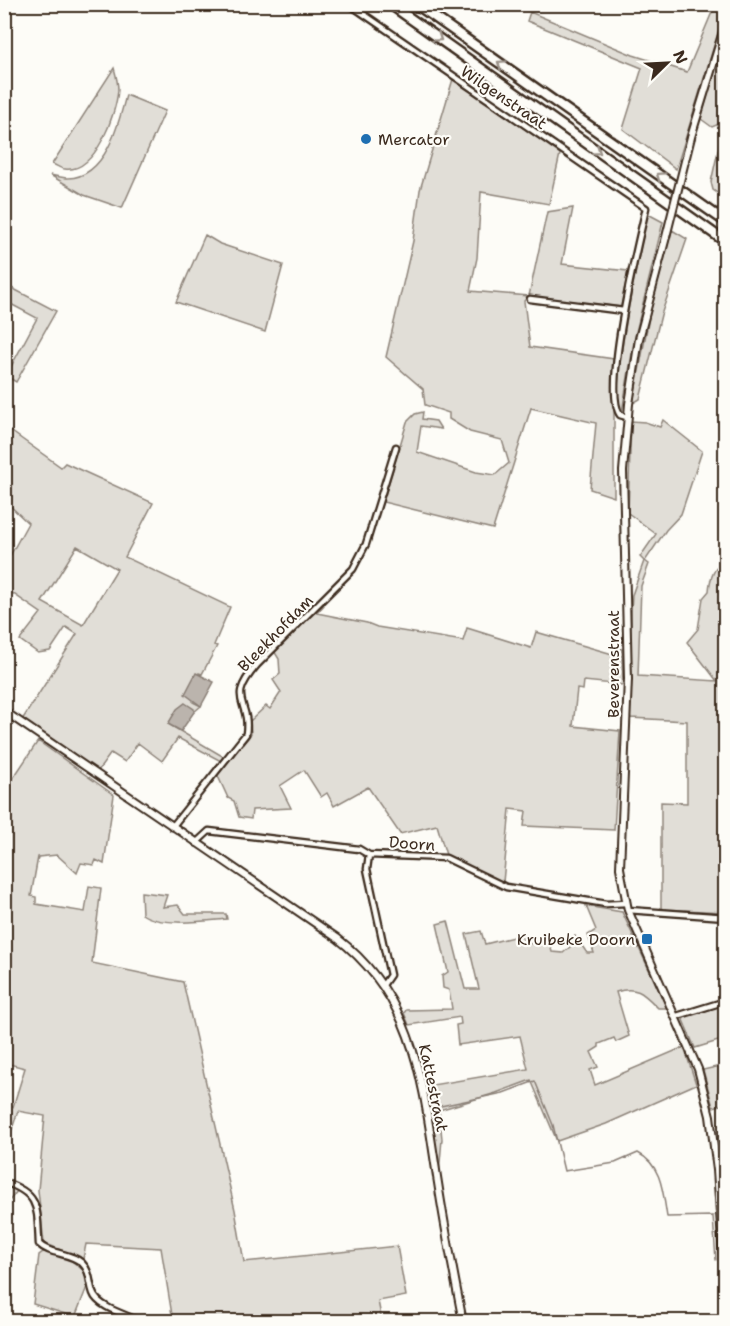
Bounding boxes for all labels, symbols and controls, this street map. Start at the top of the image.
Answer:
one-way arrow [431,31,442,42]
north arrow [637,33,697,93]
text: N [668,47,692,67]
one-way arrow [496,60,507,71]
street label: Wilgenstraat [456,61,551,134]
place label: Mercator [378,129,450,150]
marker: Mercator [359,132,373,146]
one-way arrow [591,144,602,155]
one-way arrow [656,172,667,183]
street label: Bleekhofdam [233,590,318,677]
street label: Beverenstraat [603,610,624,718]
street label: Doorn [388,831,436,856]
place label: Kruibeke Doorn [517,929,635,950]
marker: Kruibeke Doorn [640,932,654,946]
street label: Kattestraat [414,1042,453,1134]

